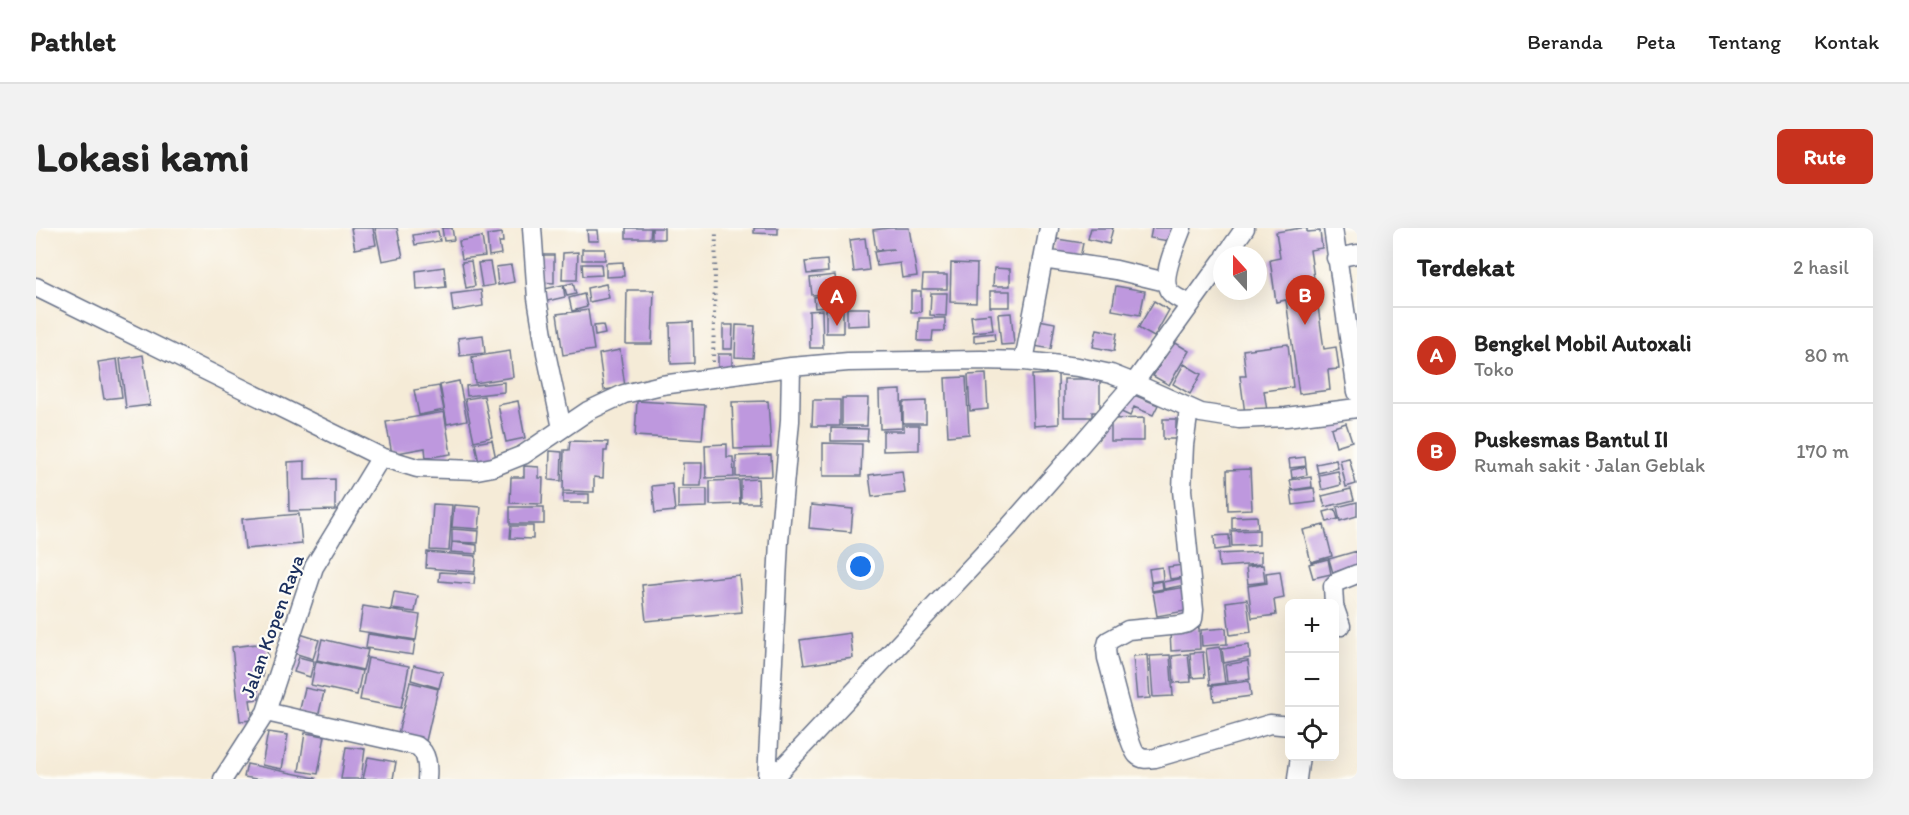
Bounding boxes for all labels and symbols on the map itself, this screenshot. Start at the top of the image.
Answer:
north arrow [1213,246,1267,300]
pin: A [818,276,856,326]
pin: B [1286,276,1324,325]
street label: Jalan Kopen Raya [235,550,309,701]
your location [846,552,875,581]

